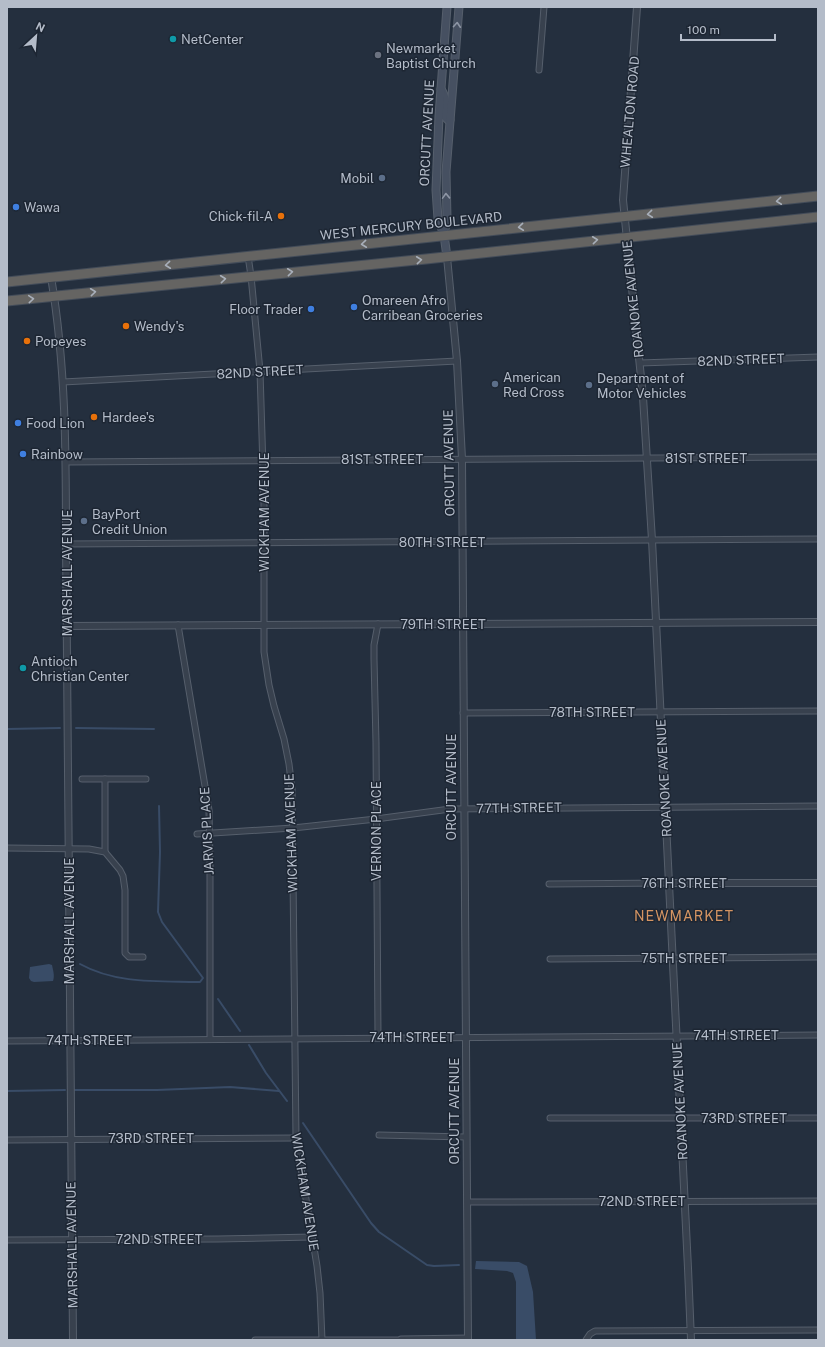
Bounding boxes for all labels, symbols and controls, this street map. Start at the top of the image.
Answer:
north arrow [16,16,56,56]
scale bar [681,16,775,42]
text: N [34,20,47,34]
one-way arrow [453,22,462,28]
text: 100 m [687,23,720,37]
place label: NetCenter [181,32,244,47]
marker: NetCenter [168,34,178,44]
place label: Newmarket Baptist Church [386,41,476,71]
marker: Newmarket Baptist Church [373,50,383,60]
street label: WHEALTON ROAD [618,56,642,168]
street label: ORCUTT AVENUE [417,79,437,187]
place label: Mobil [340,171,374,186]
marker: Mobil [377,173,387,183]
one-way arrow [442,193,451,199]
one-way arrow [776,196,782,205]
place label: Wawa [24,200,60,215]
marker: Wawa [11,202,21,212]
place label: Chick-fil-A [209,209,273,224]
street label: WEST MERCURY BOULEVARD [319,209,503,243]
one-way arrow [647,209,653,218]
marker: Chick-fil-A [276,211,286,221]
one-way arrow [518,223,524,232]
one-way arrow [592,236,598,245]
one-way arrow [361,239,367,248]
street label: ROANOKE AVENUE [619,240,647,358]
one-way arrow [416,255,423,264]
one-way arrow [165,260,171,269]
one-way arrow [287,268,293,277]
one-way arrow [220,275,226,284]
one-way arrow [90,288,96,297]
place label: Omareen Afro Carribean Groceries [362,293,483,323]
one-way arrow [28,294,34,303]
place label: Floor Trader [229,302,303,317]
marker: Omareen Afro Carribean Groceries [349,302,359,312]
marker: Floor Trader [306,304,316,314]
place label: Wendy's [134,319,184,334]
marker: Wendy's [121,321,131,331]
place label: Popeyes [35,334,86,349]
marker: Popeyes [22,336,32,346]
street label: 82ND STREET [697,351,785,369]
street label: 82ND STREET [216,362,304,382]
place label: American Red Cross [503,370,564,400]
place label: Department of Motor Vehicles [597,371,686,401]
marker: American Red Cross [490,379,500,389]
marker: Department of Motor Vehicles [584,380,594,390]
street label: ORCUTT AVENUE [441,409,457,517]
place label: Hardee's [102,410,155,425]
marker: Hardee's [89,412,99,422]
place label: Food Lion [26,416,85,431]
marker: Food Lion [13,418,23,428]
place label: Rainbow [31,447,83,462]
marker: Rainbow [18,449,28,459]
street label: 81ST STREET [665,451,747,466]
street label: WICKHAM AVENUE [257,452,272,572]
street label: 81ST STREET [341,452,423,467]
place label: BayPort Credit Union [92,507,167,537]
street label: MARSHALL AVENUE [60,510,75,636]
marker: BayPort Credit Union [79,516,89,526]
street label: 80TH STREET [399,535,485,550]
street label: 79TH STREET [400,617,486,632]
place label: Antioch Christian Center [31,654,129,684]
marker: Antioch Christian Center [18,663,28,673]
street label: 78TH STREET [549,705,635,720]
street label: ROANOKE AVENUE [653,719,675,837]
street label: ORCUTT AVENUE [444,734,459,840]
street label: WICKHAM AVENUE [281,773,301,893]
street label: VERNON PLACE [369,781,384,881]
street label: JARVIS PLACE [197,787,217,875]
street label: 77TH STREET [476,800,562,816]
street label: MARSHALL AVENUE [62,858,77,984]
street label: 76TH STREET [641,876,727,891]
district label: NEWMARKET [634,908,734,924]
street label: 75TH STREET [641,951,727,966]
street label: 74TH STREET [693,1028,779,1043]
street label: 74TH STREET [369,1030,455,1045]
street label: 74TH STREET [46,1033,132,1048]
street label: ROANOKE AVENUE [669,1042,691,1160]
street label: ORCUTT AVENUE [447,1058,462,1164]
street label: 73RD STREET [701,1111,787,1126]
street label: 73RD STREET [108,1131,194,1146]
street label: WICKHAM AVENUE [288,1132,322,1252]
street label: MARSHALL AVENUE [63,1181,81,1309]
street label: 72ND STREET [599,1194,686,1209]
street label: 72ND STREET [116,1232,203,1247]

